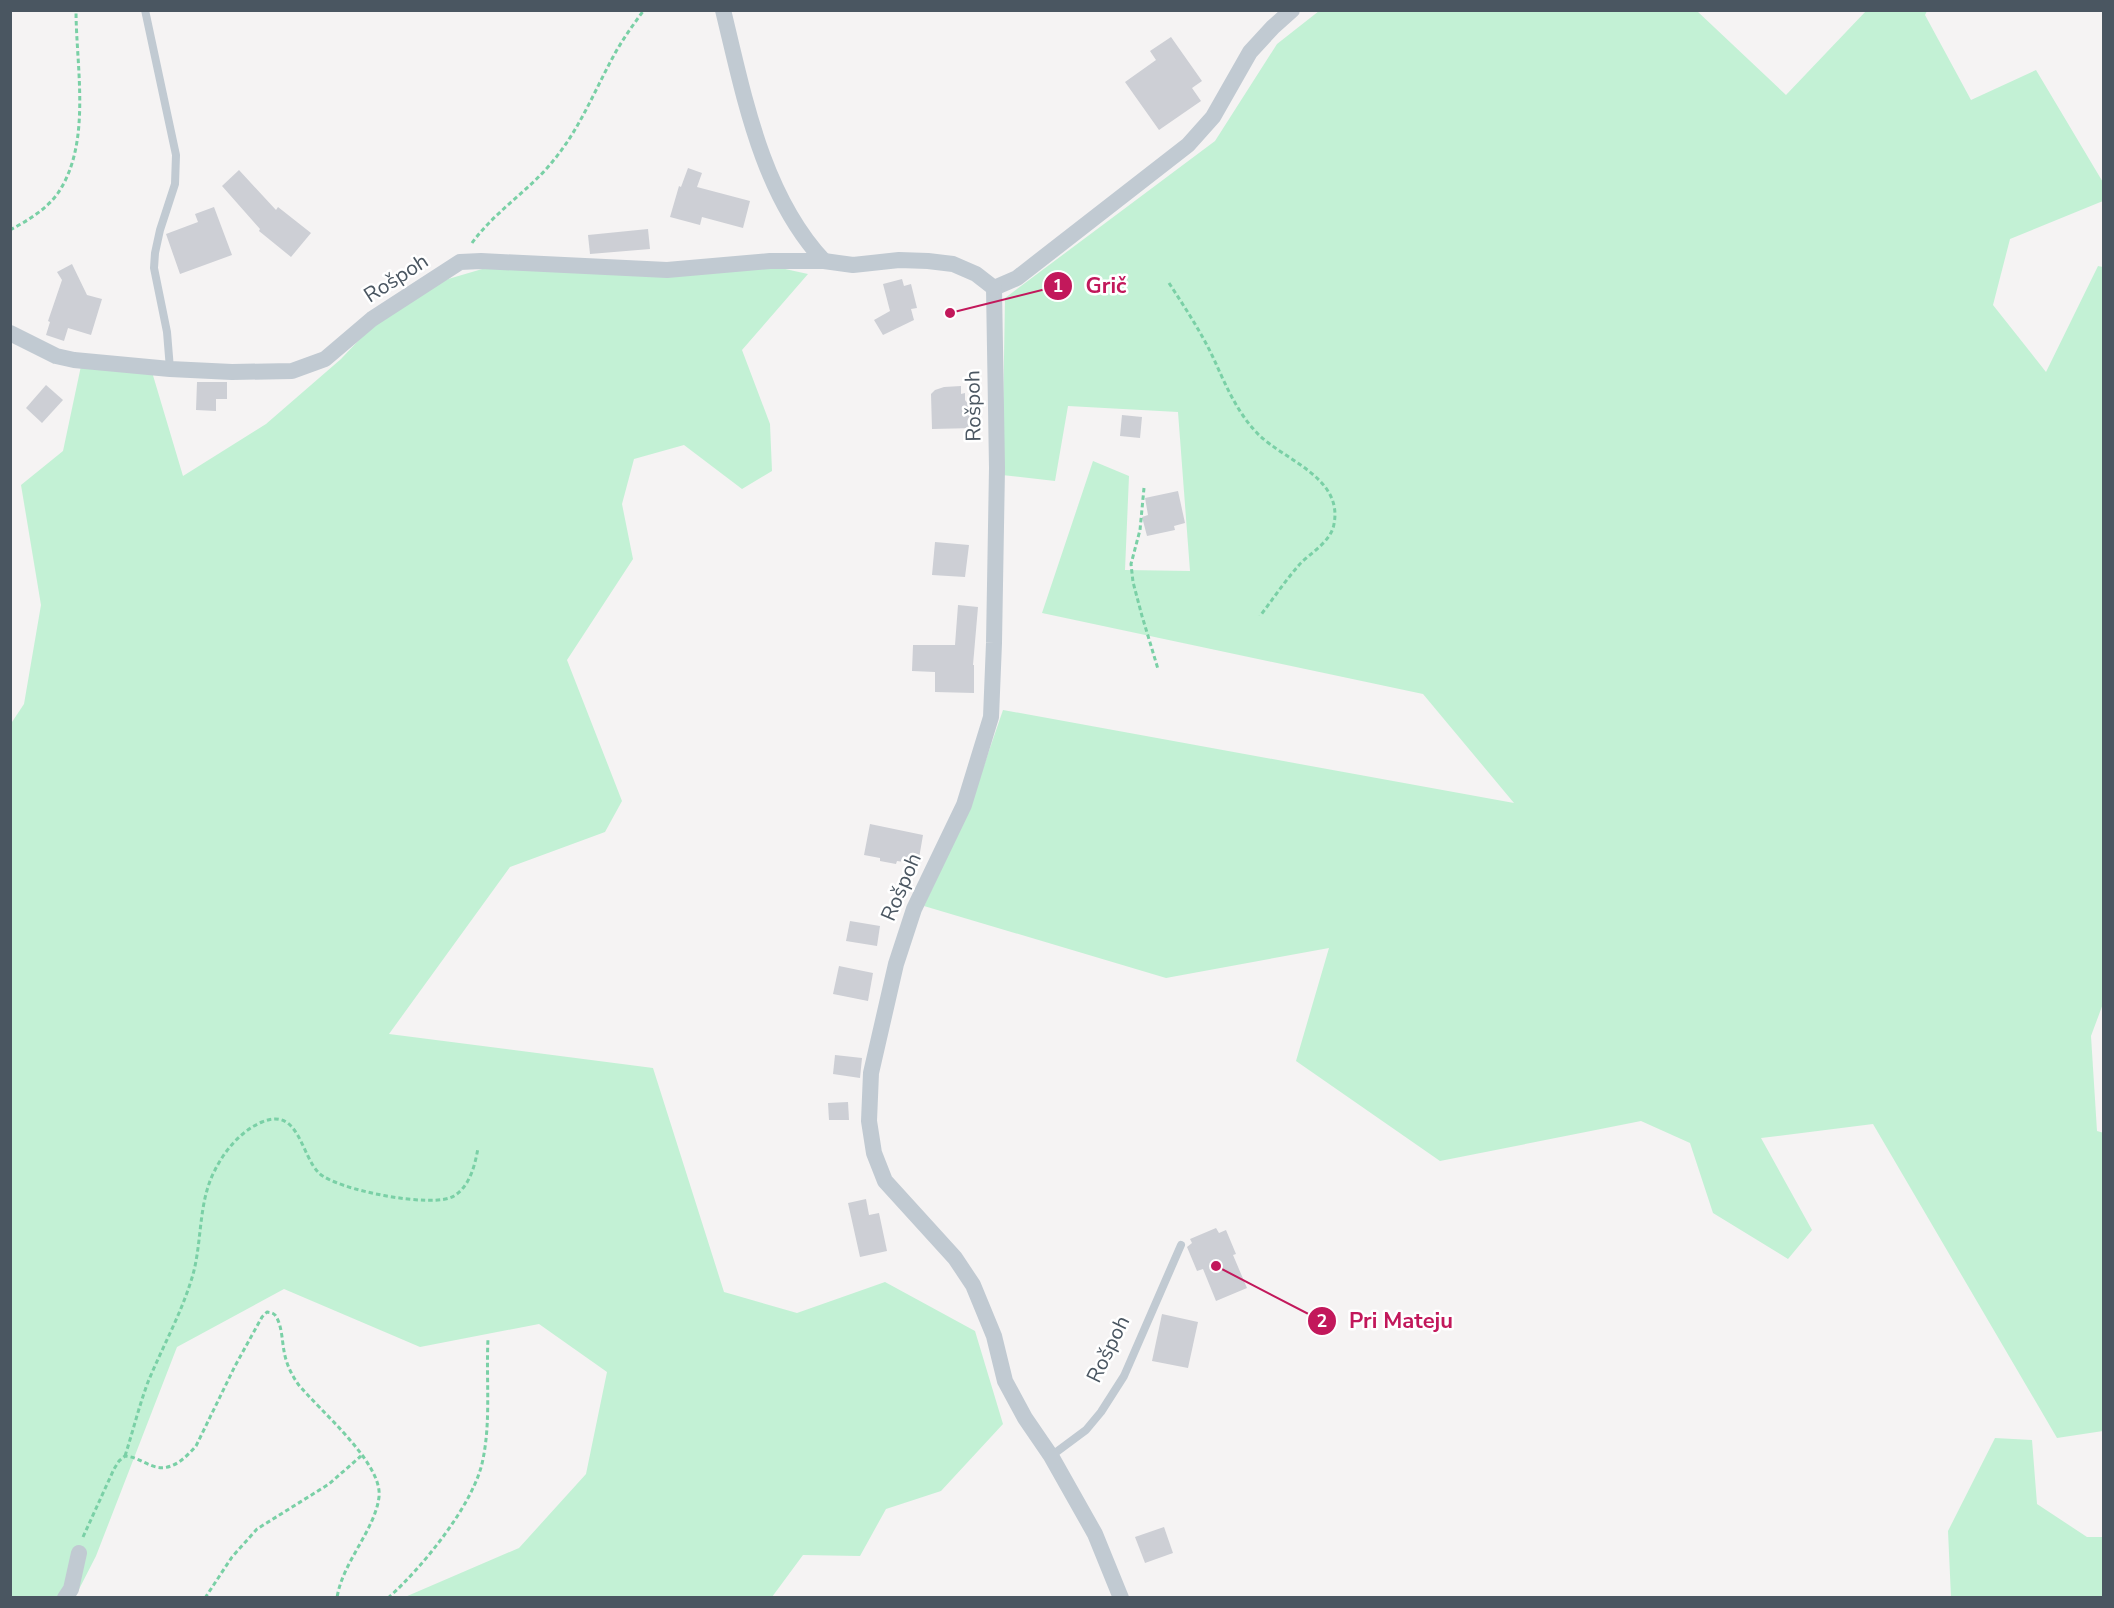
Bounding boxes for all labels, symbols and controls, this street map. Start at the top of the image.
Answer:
street label: Rošpoh [358,247,434,309]
callout: Grič [1043,266,1138,306]
text: Grič [1086,271,1127,301]
text: 1 [1053,274,1063,298]
street label: Rošpoh [958,370,988,442]
street label: Rošpoh [874,849,928,925]
callout: Pri Mateju [1307,1301,1465,1341]
text: Pri Mateju [1349,1306,1453,1336]
text: 2 [1317,1309,1327,1333]
street label: Rošpoh [1080,1311,1136,1387]

